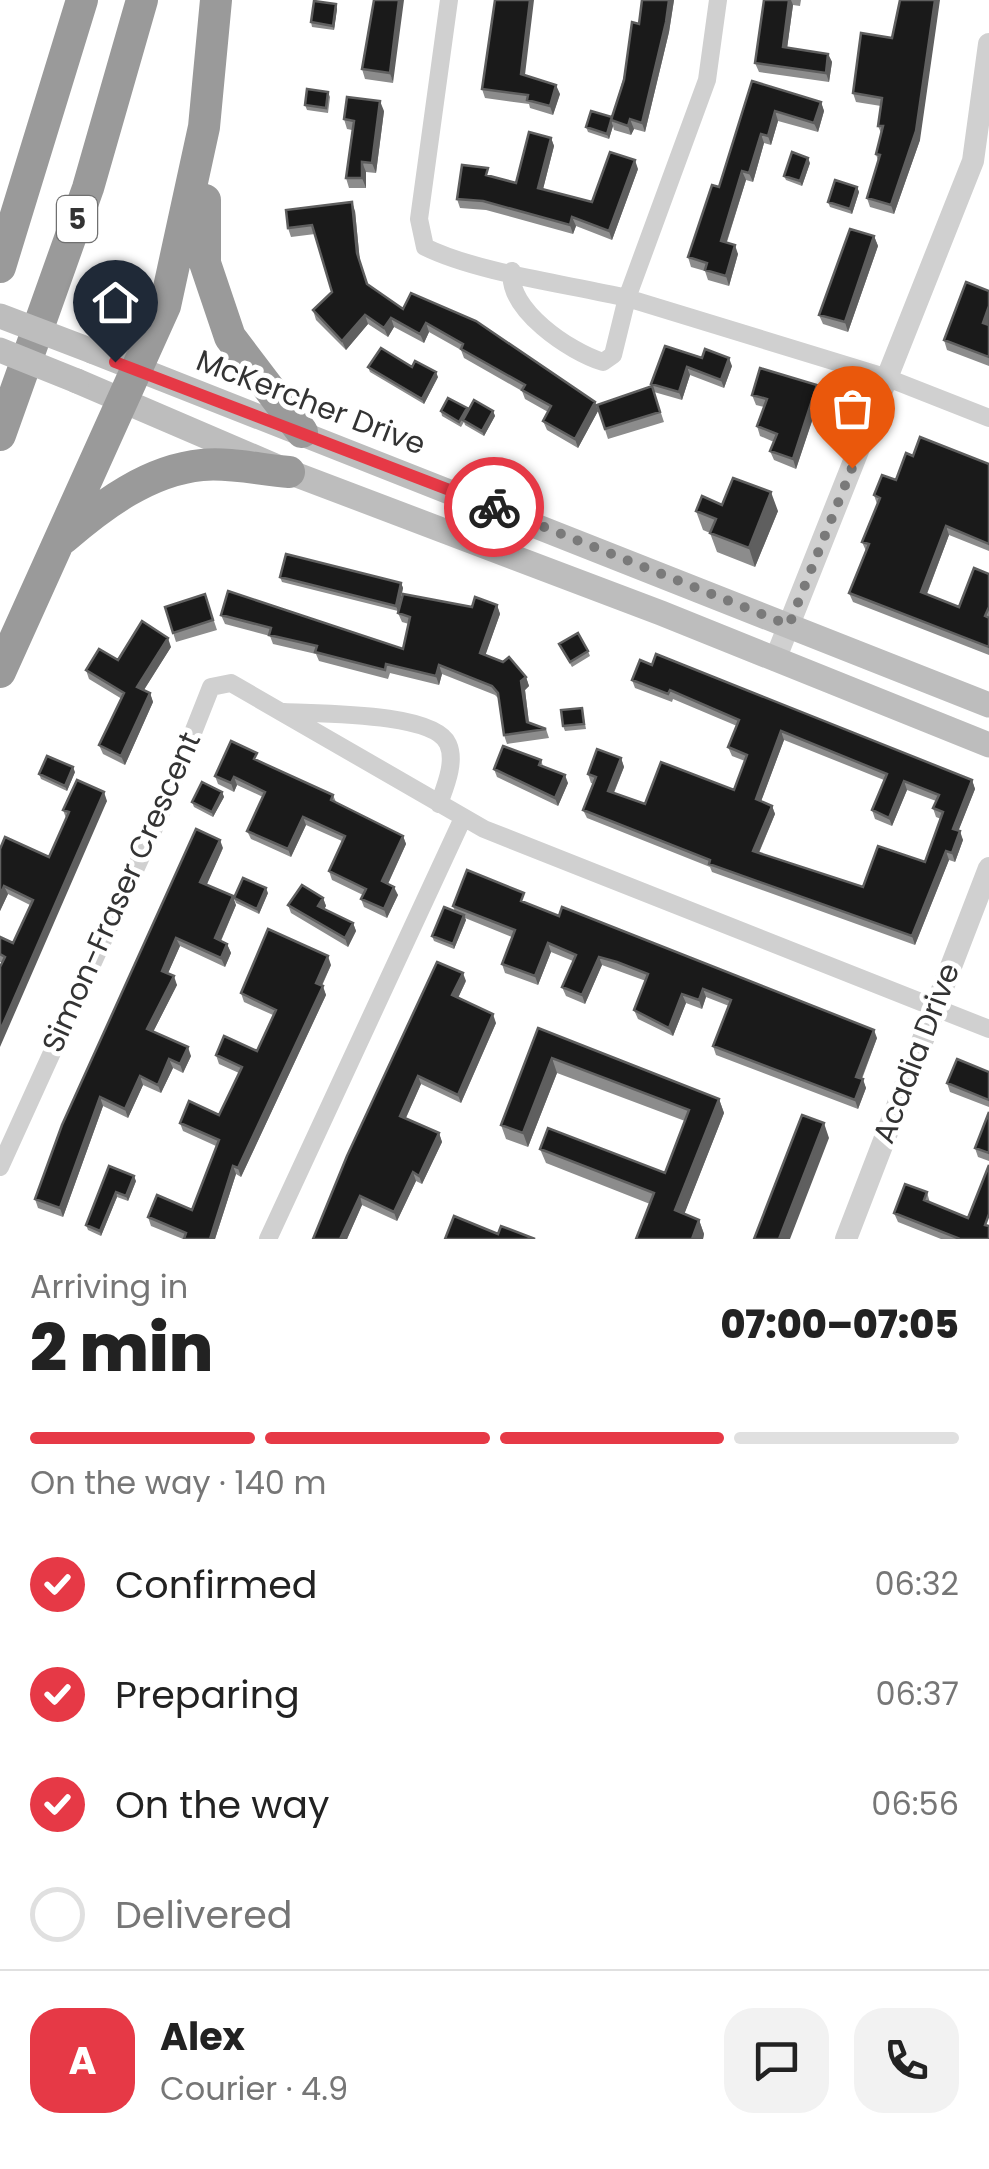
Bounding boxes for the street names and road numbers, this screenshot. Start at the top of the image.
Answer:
road number: 5 [57,196,97,242]
street label: McKercher Drive [190,339,432,465]
street label: Simon-Fraser Crescent [31,725,211,1059]
street label: Acadia Drive [862,957,970,1149]

